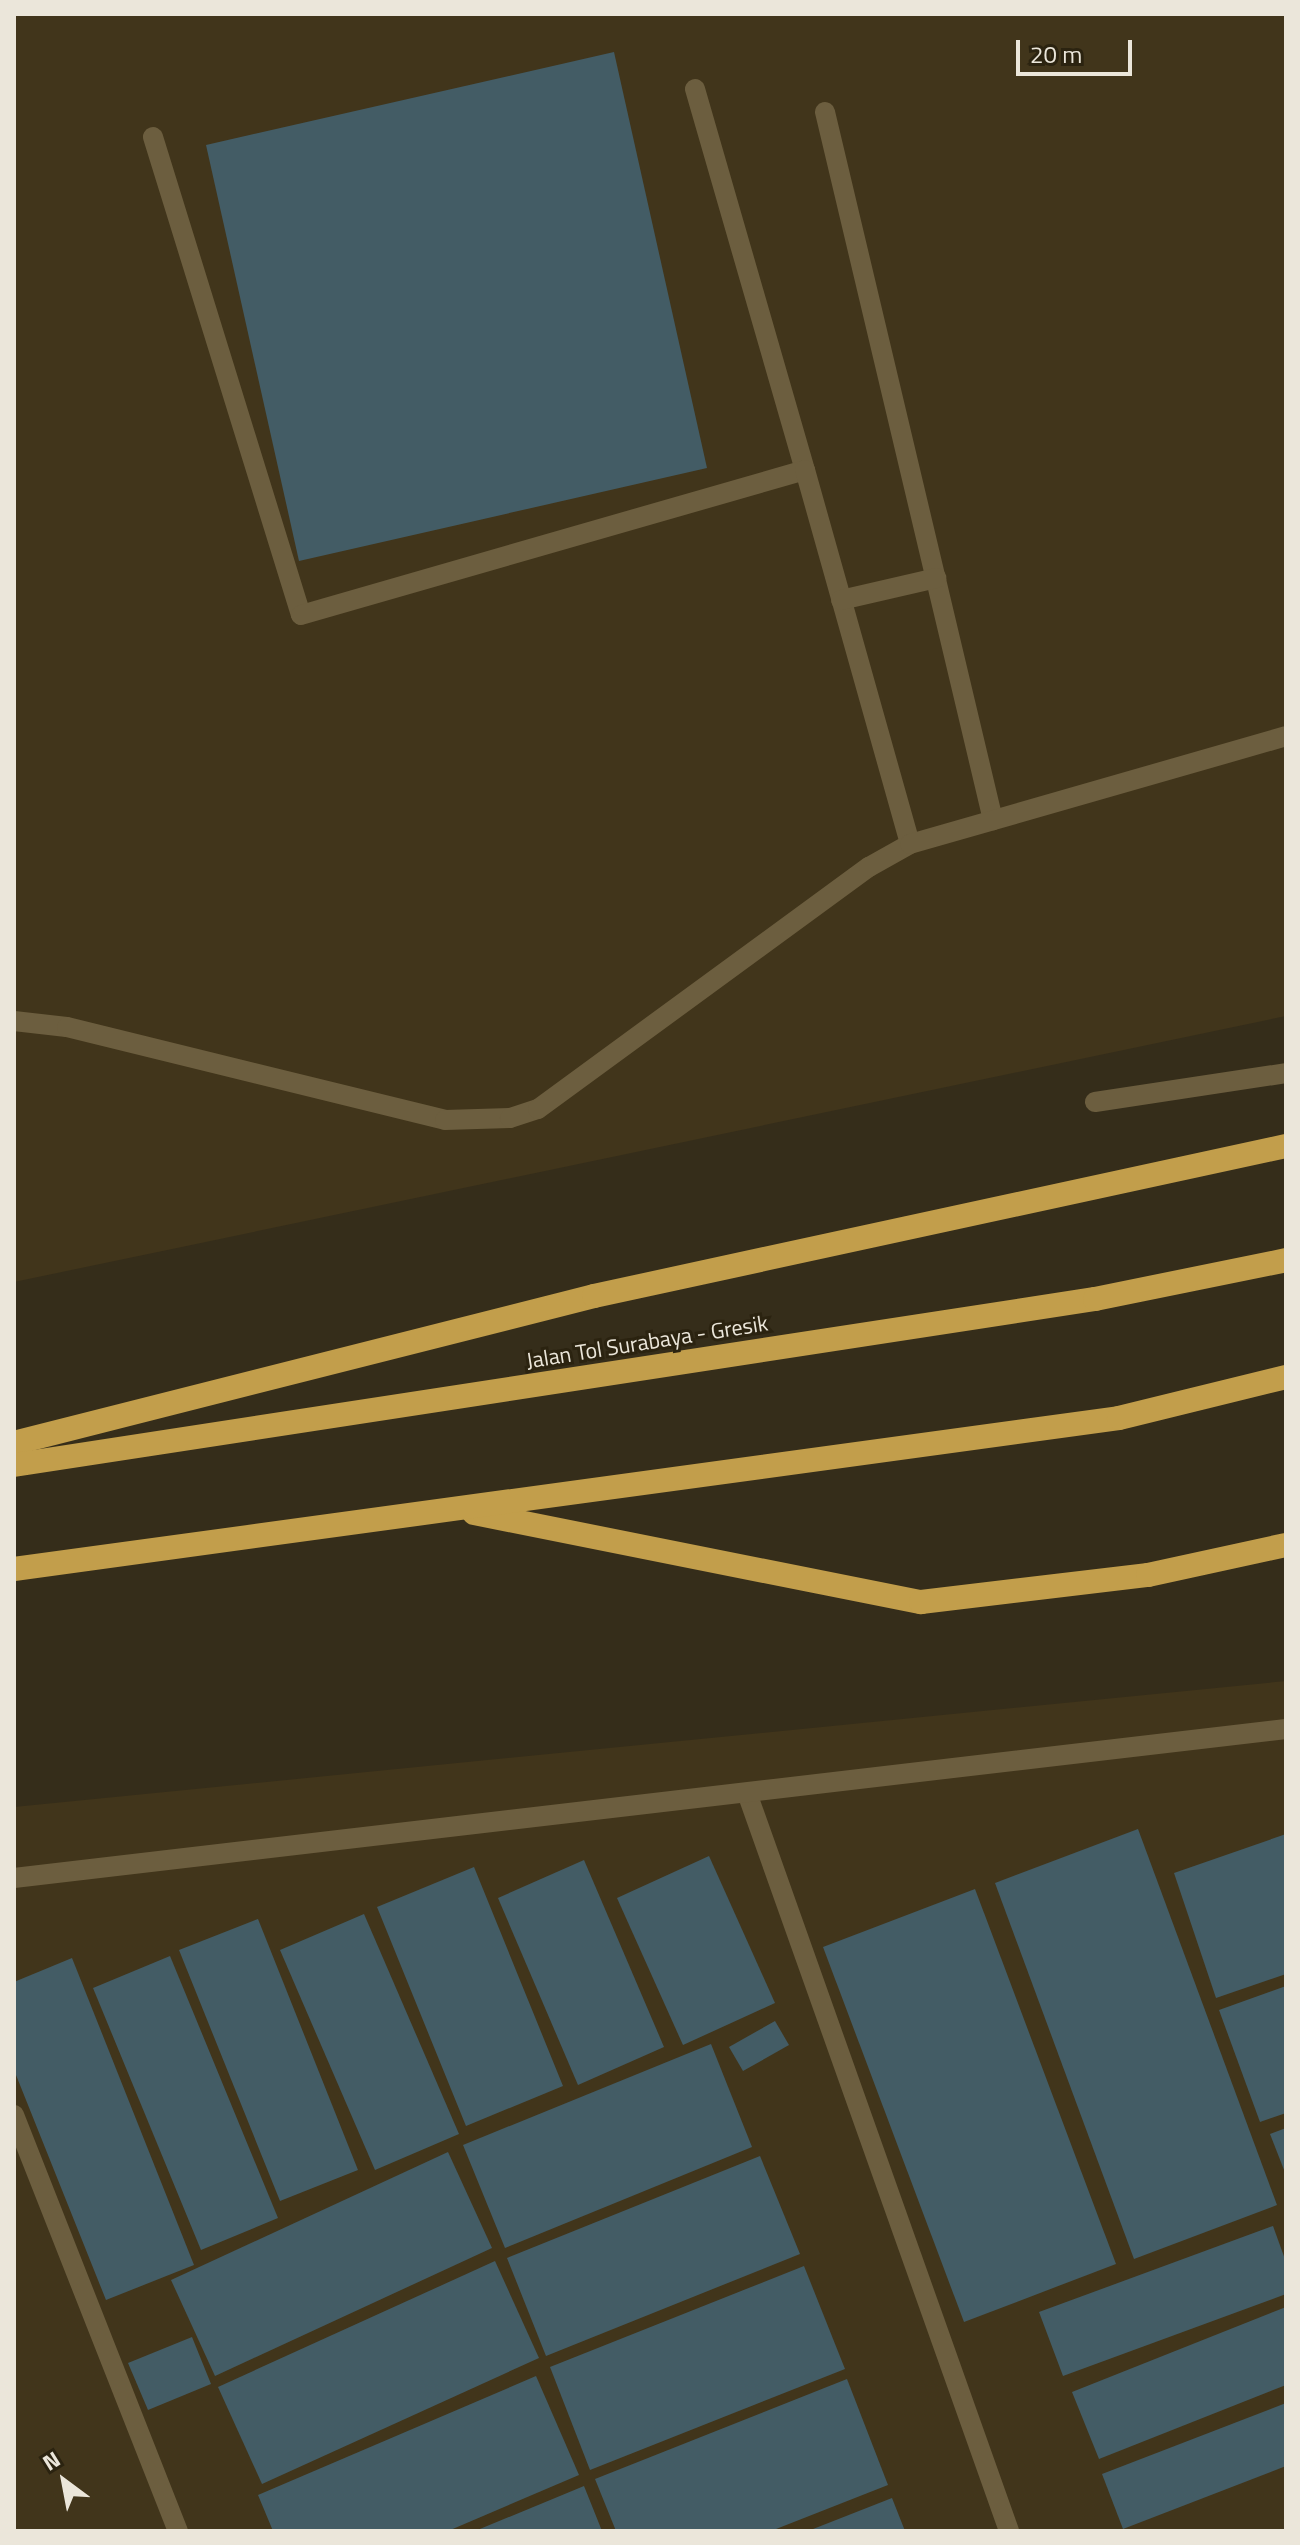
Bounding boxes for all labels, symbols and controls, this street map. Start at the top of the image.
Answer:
scale bar [1020,24,1136,74]
text: 20 m [1030,36,1082,72]
street label: Jalan Tol Surabaya - Gresik [524,1310,770,1374]
north arrow [24,2441,104,2521]
text: N [36,2442,67,2479]

